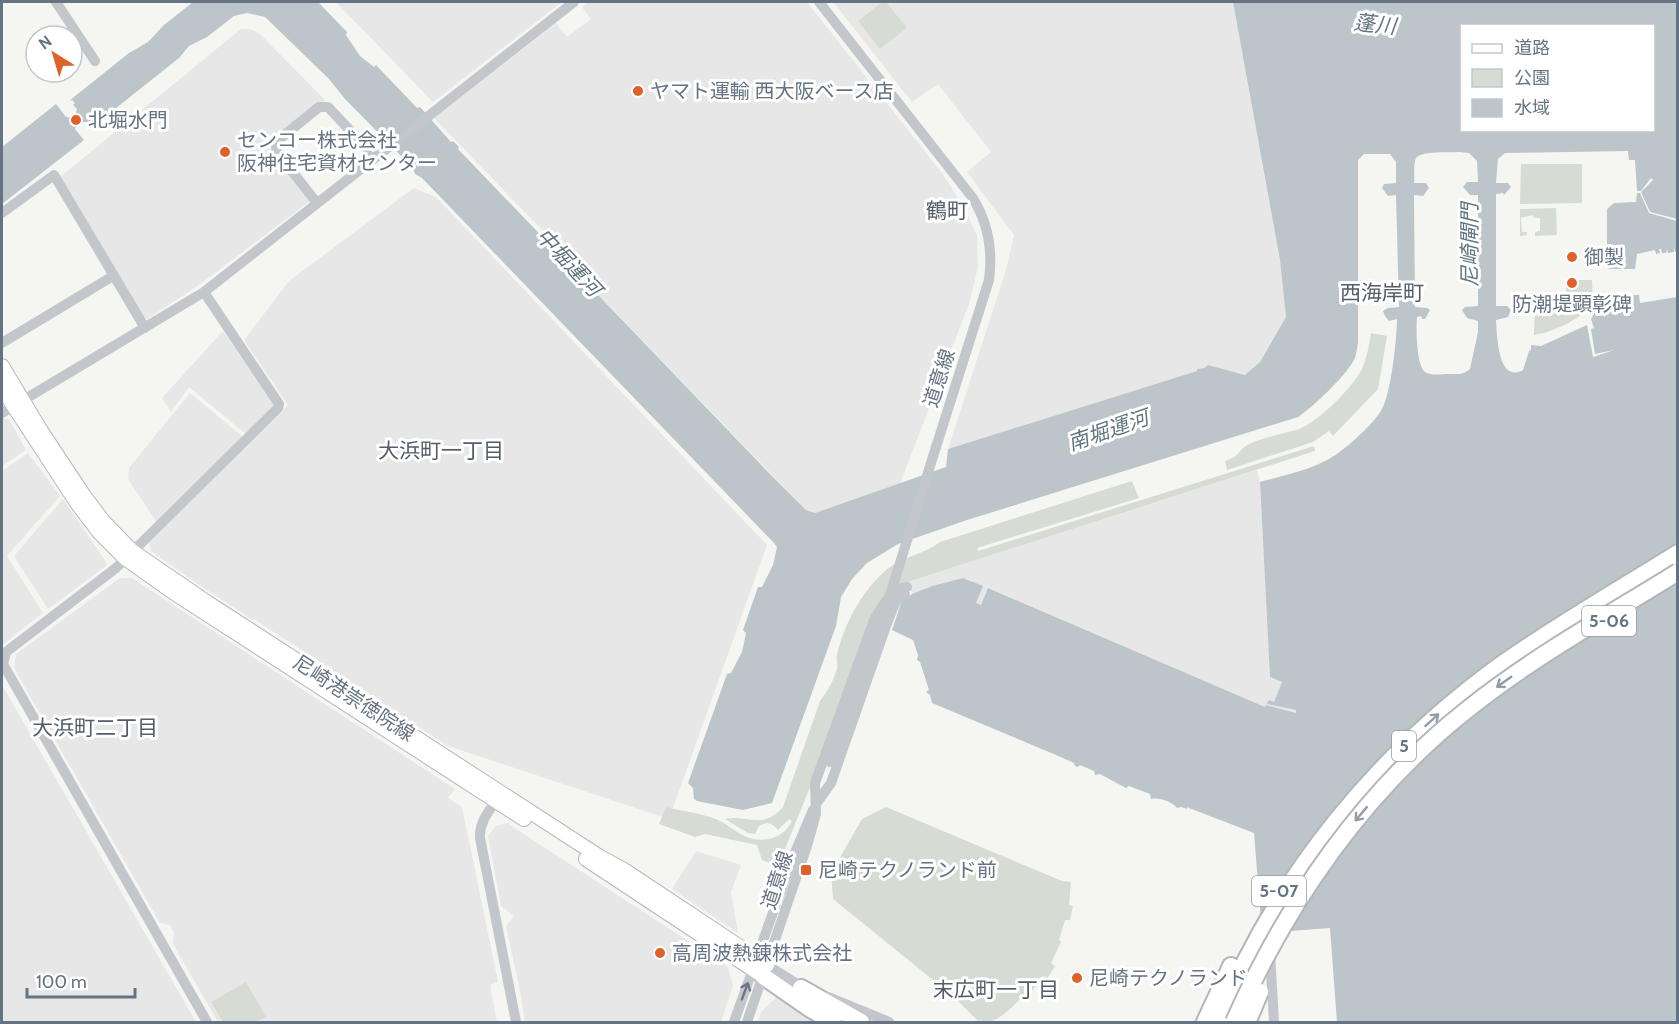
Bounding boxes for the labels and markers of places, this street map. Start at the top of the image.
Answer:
place label: ヤマト運輸 西大阪ベース店 [650,79,894,103]
marker: ヤマト運輸 西大阪ベース店 [631,84,645,98]
place label: 北堀水門 [88,108,168,132]
marker: 北堀水門 [69,113,83,127]
place label: センコー株式会社 阪神住宅資材センター [237,128,437,175]
marker: センコー株式会社 阪神住宅資材センター [218,145,232,159]
place label: 御製 [1584,245,1624,269]
marker: 御製 [1565,250,1579,264]
marker: 防潮堤顕彰碑 [1565,276,1579,290]
place label: 防潮堤顕彰碑 [1512,292,1632,316]
place label: 尼崎テクノランド前 [818,858,997,882]
marker: 尼崎テクノランド前 [799,863,813,877]
place label: 高周波熱錬株式会社 [672,941,852,965]
marker: 高周波熱錬株式会社 [653,946,667,960]
place label: 尼崎テクノランド [1089,966,1248,990]
marker: 尼崎テクノランド [1070,971,1084,985]

